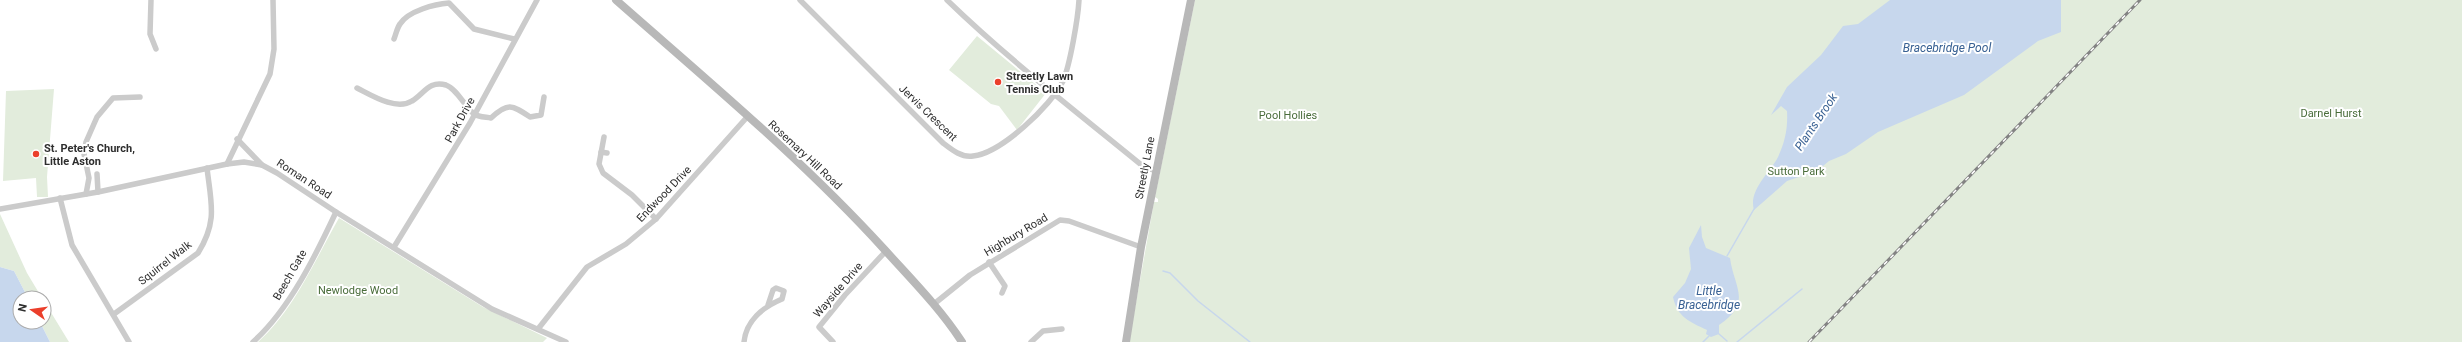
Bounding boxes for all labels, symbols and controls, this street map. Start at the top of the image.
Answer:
water label: Bracebridge Pool [1903,41,1991,55]
place label: Streetly Lawn Tennis Club [1006,70,1073,96]
marker: Streetly Lawn Tennis Club [993,77,1003,87]
street label: Jervis Crescent [896,82,960,144]
water label: Plants Brook [1792,90,1841,153]
street label: Park Drive [442,95,478,145]
park label: Darnel Hurst [2300,107,2362,120]
park label: Pool Hollies [1259,109,1318,122]
street label: Rosemary Hill Road [766,118,844,192]
street label: Streetly Lane [1133,135,1157,200]
place label: St. Peter's Church, Little Aston [44,142,135,168]
marker: St. Peter's Church, Little Aston [31,149,41,159]
street label: Roman Road [274,156,334,202]
street label: Endwood Drive [634,163,694,225]
park label: Sutton Park [1768,165,1825,178]
street label: Highbury Road [982,211,1050,259]
street label: Squirrel Walk [136,238,195,288]
street label: Beech Gate [270,247,310,302]
street label: Wayside Drive [811,260,865,320]
park label: Newlodge Wood [318,284,398,297]
water label: Little Bracebridge [1678,284,1740,312]
north arrow [12,290,52,330]
text: N [16,302,30,313]

